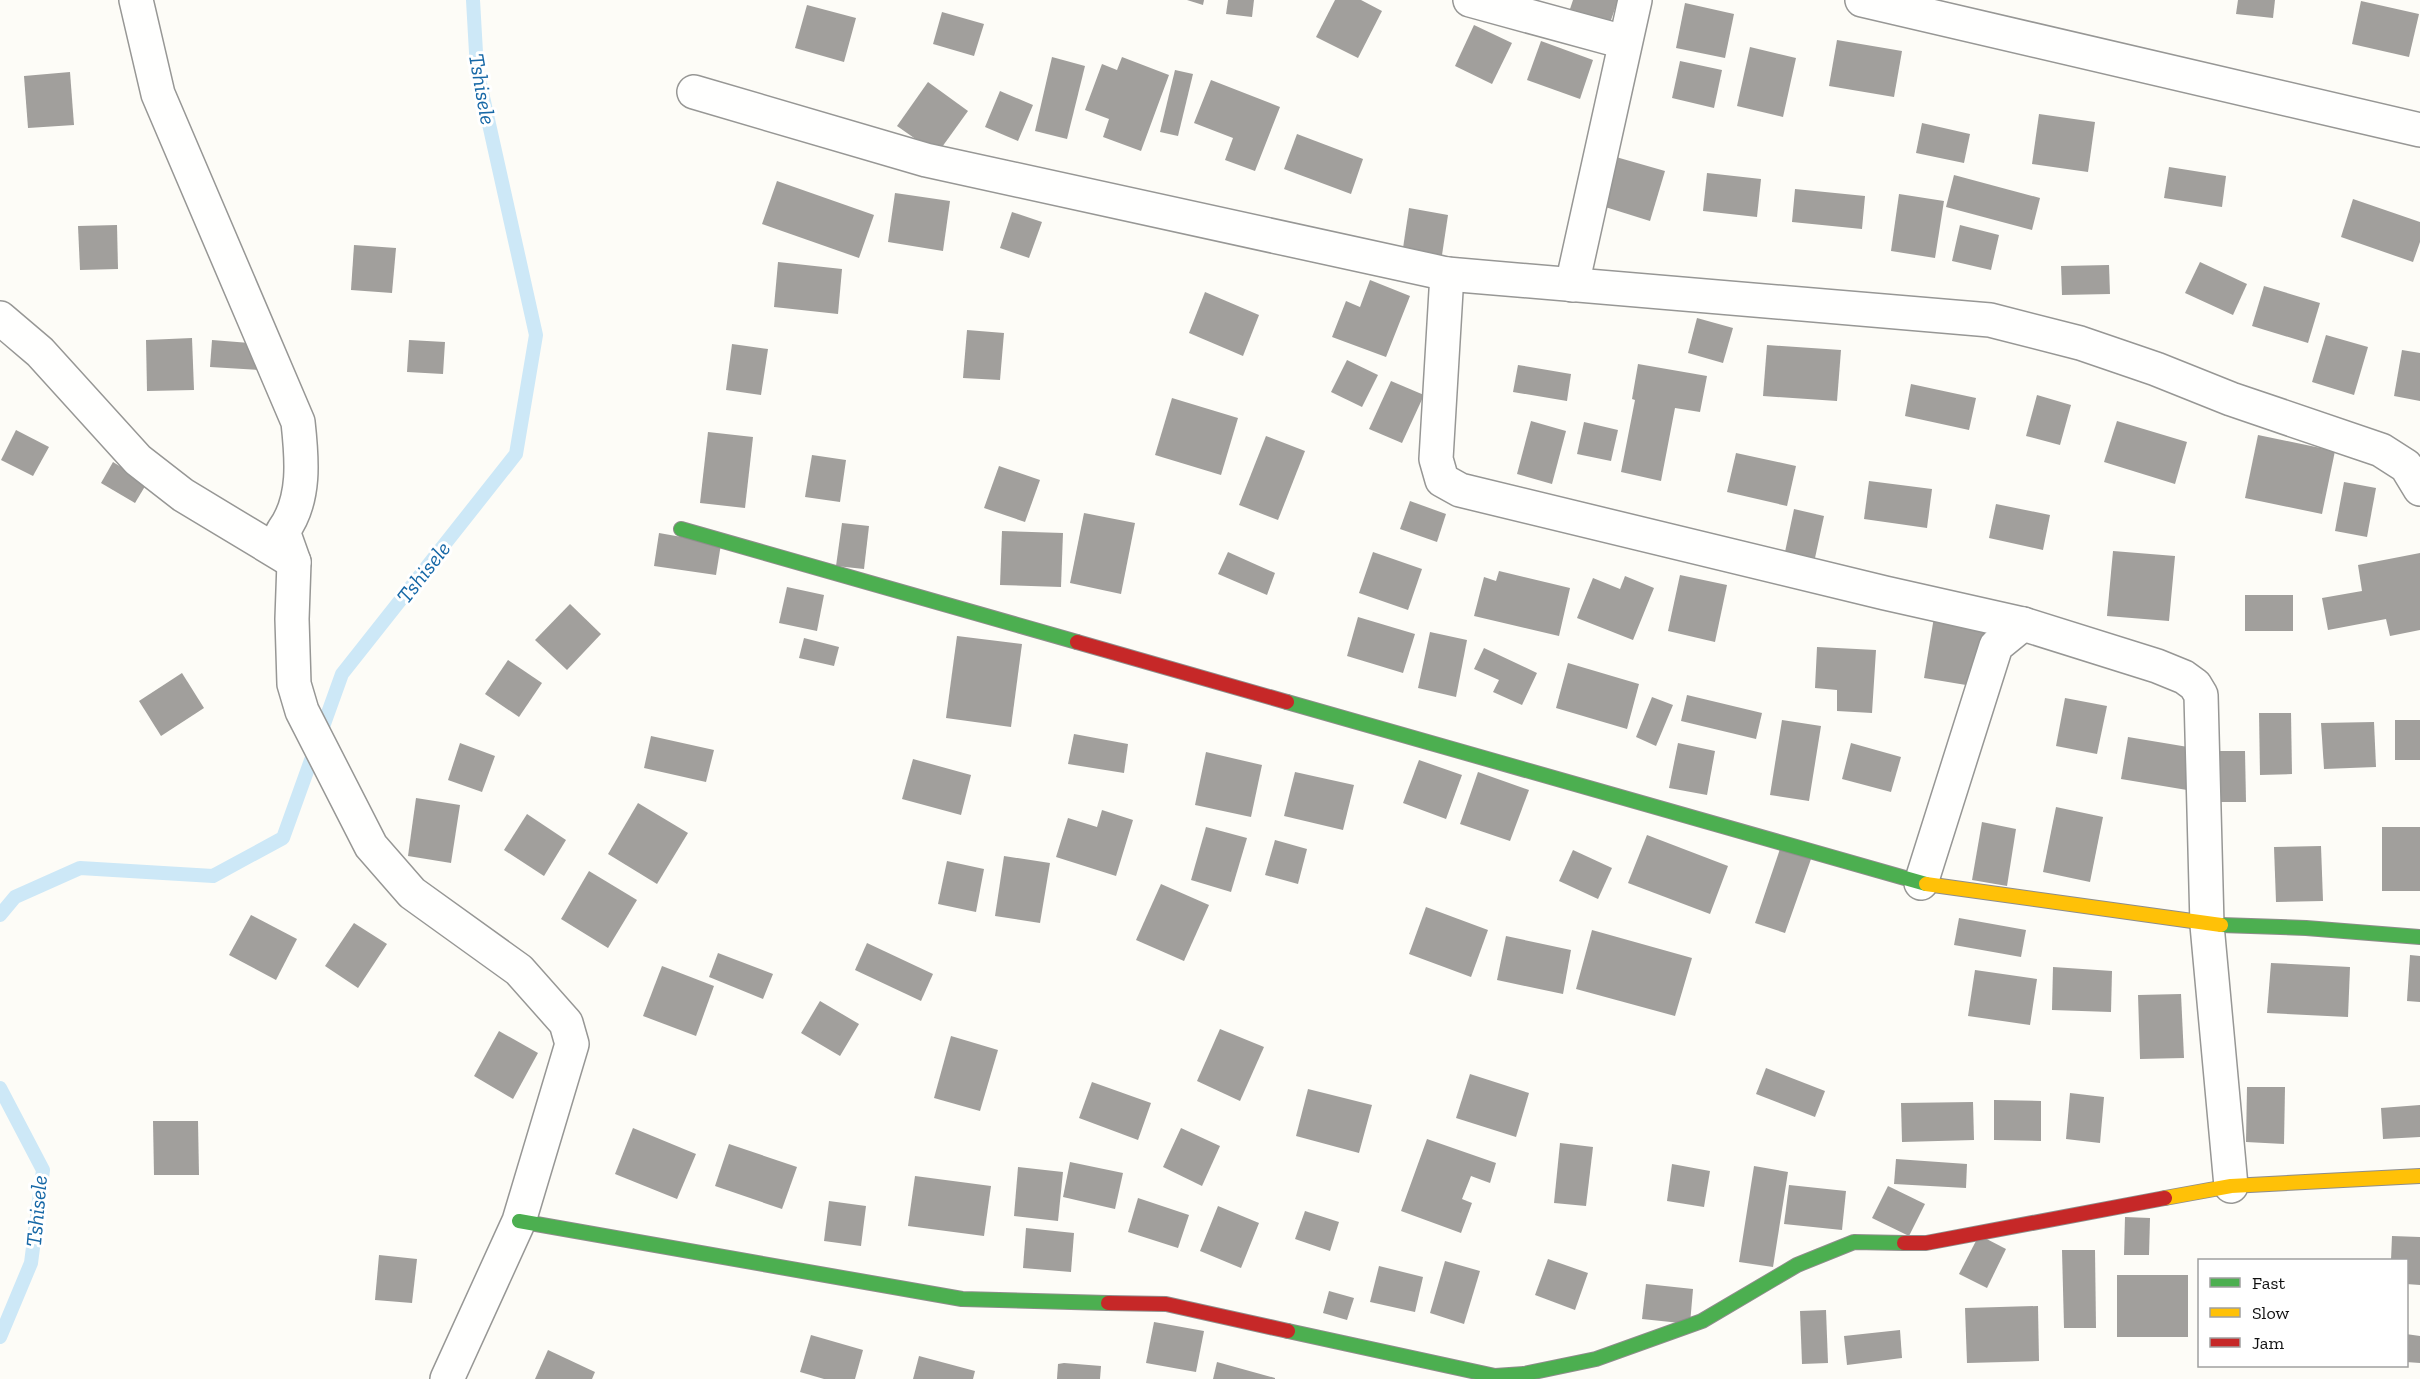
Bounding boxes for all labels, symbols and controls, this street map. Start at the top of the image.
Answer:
water label: Tshisele [463,51,502,127]
water label: Tshisele [391,536,456,609]
water label: Tshisele [20,1174,53,1248]
legend [2198,1259,2408,1367]
text: Fast [2252,1272,2285,1294]
text: Slow [2252,1302,2289,1324]
text: Jam [2252,1332,2284,1354]

